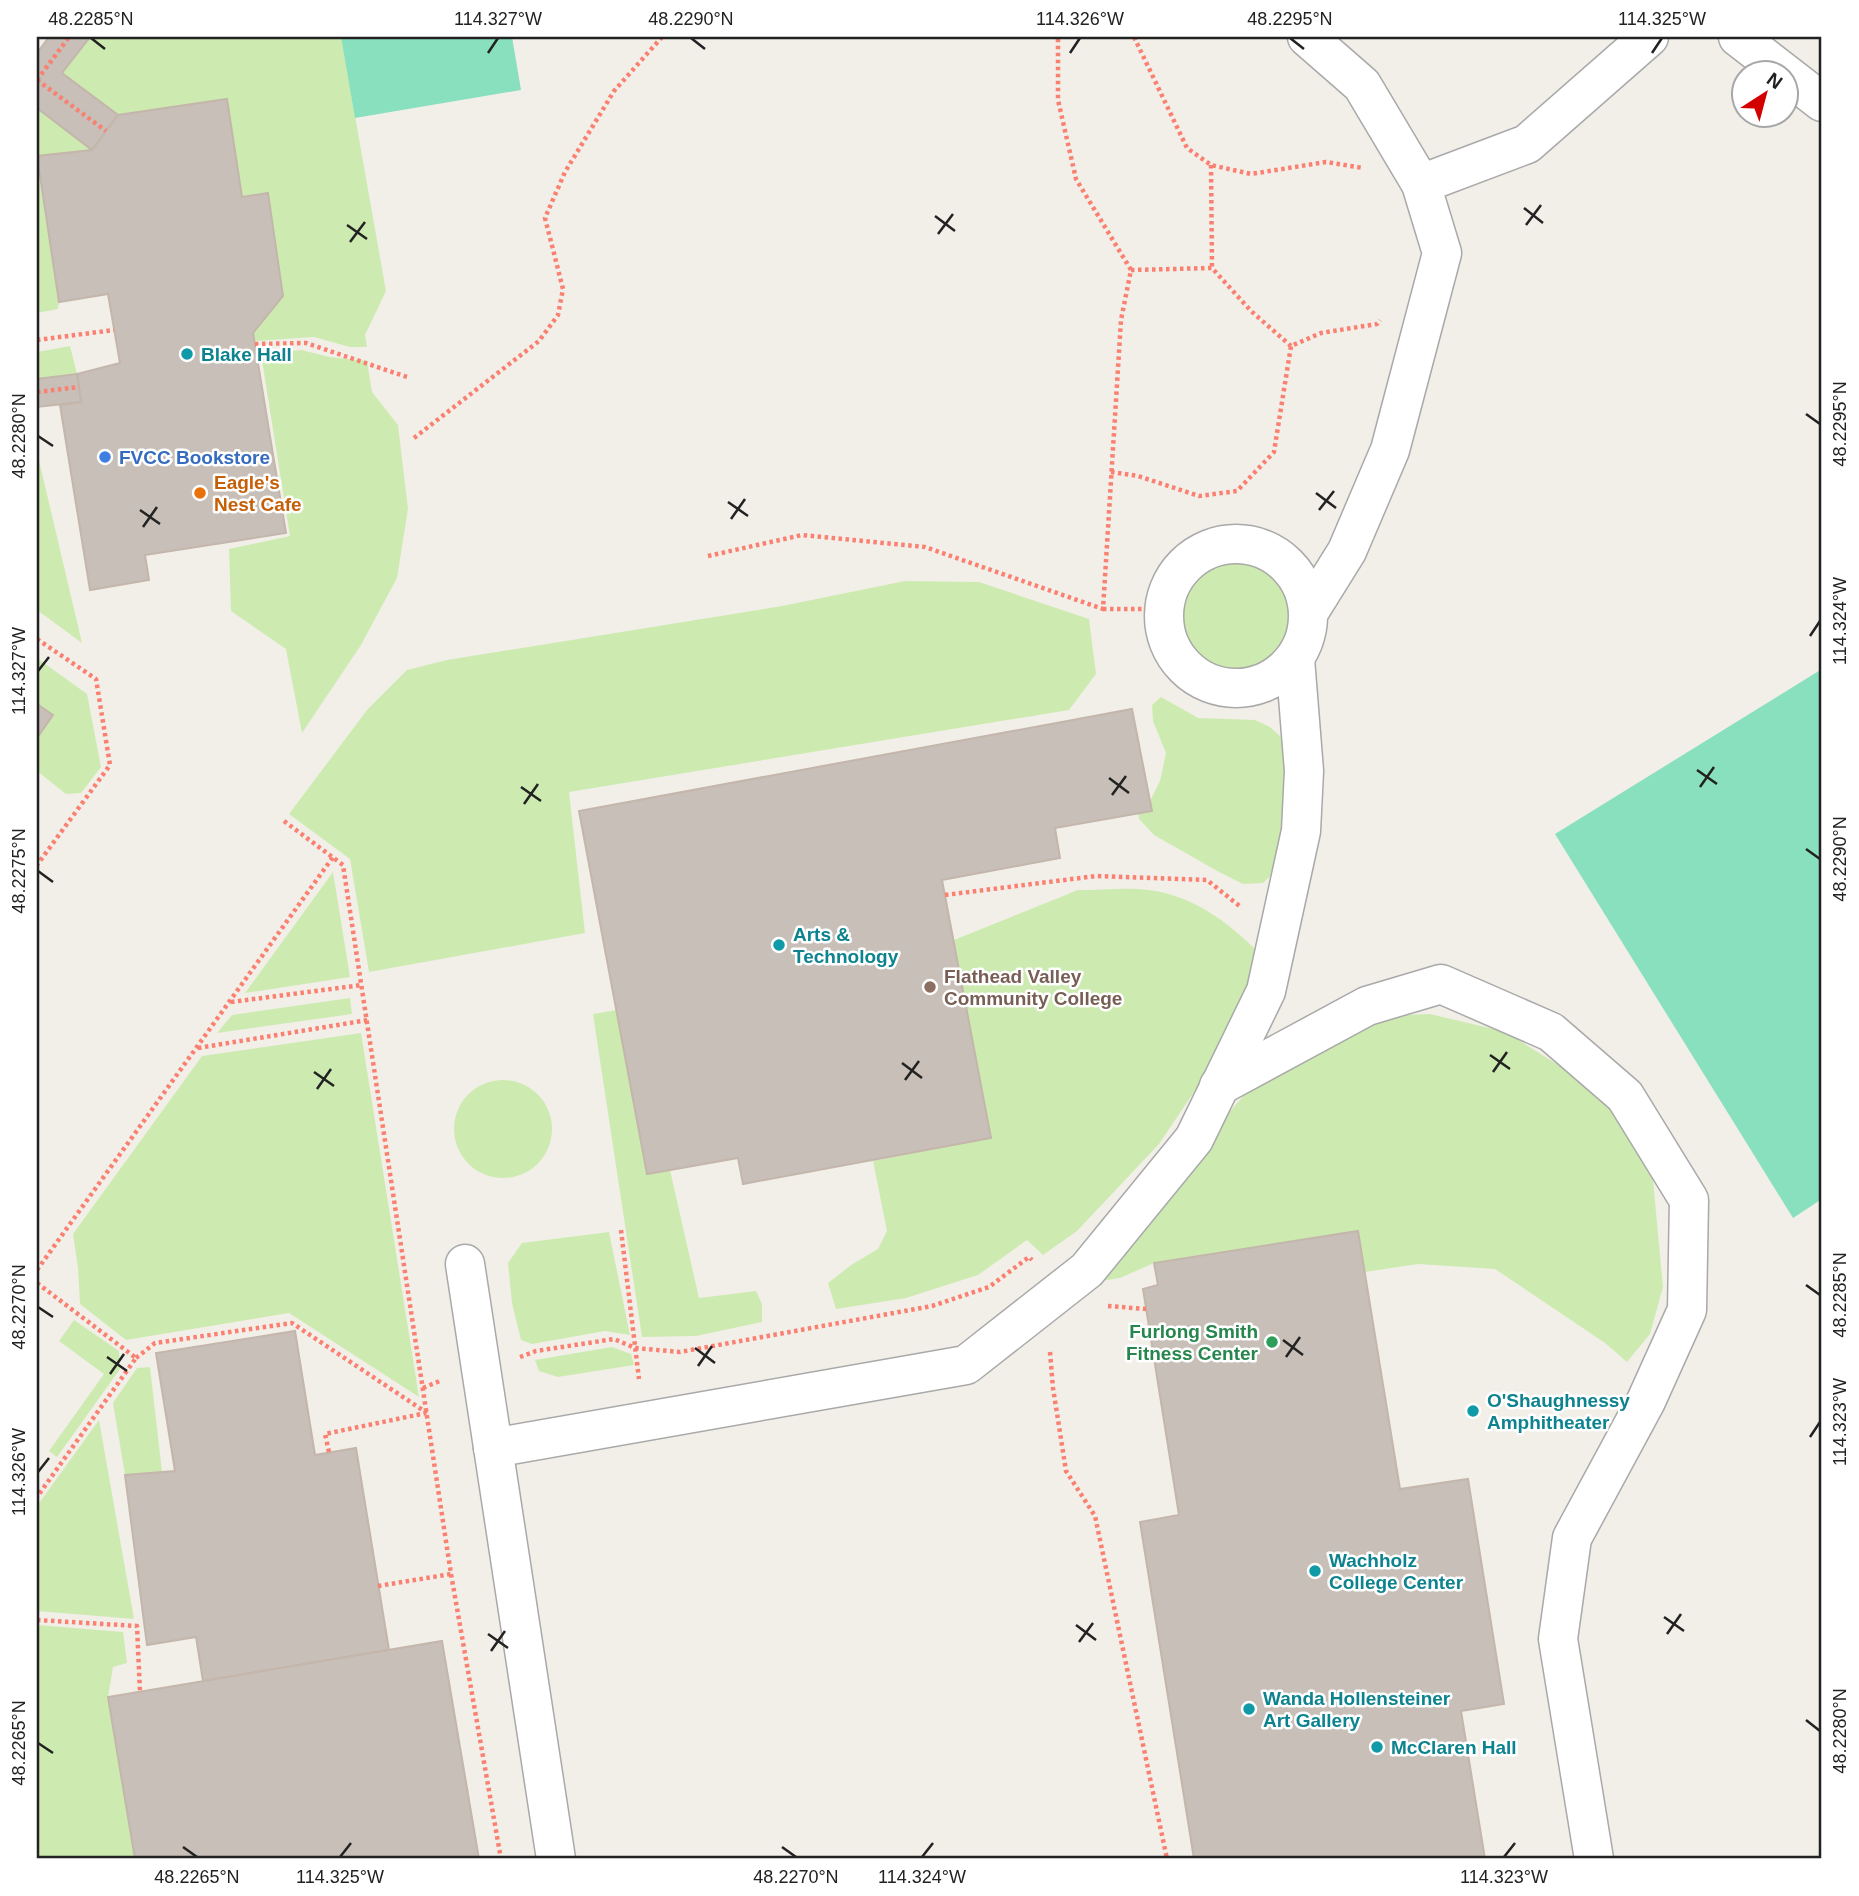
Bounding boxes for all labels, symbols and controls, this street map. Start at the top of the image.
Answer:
text: 48.2285°N [48,9,134,29]
text: 114.327°W [454,9,542,29]
text: 48.2290°N [648,9,734,29]
text: 114.326°W [1036,9,1124,29]
text: 48.2295°N [1247,9,1333,29]
text: 114.325°W [1618,9,1706,29]
north arrow [1730,60,1800,130]
text: N [1763,68,1786,93]
place label: Blake Hall [201,344,292,365]
marker: Blake Hall [179,346,195,362]
text: 48.2295°N [1830,381,1850,467]
text: 48.2280°N [9,393,29,479]
place label: FVCC Bookstore [119,447,270,468]
marker: FVCC Bookstore [97,449,113,465]
place label: Eagle's Nest Cafe [214,472,302,515]
marker: Eagle's Nest Cafe [192,485,208,501]
text: 114.324°W [1830,577,1850,665]
text: 114.327°W [9,627,29,715]
text: 48.2290°N [1830,816,1850,902]
text: 48.2275°N [9,828,29,914]
place label: Arts & Technology [793,924,899,967]
marker: Arts & Technology [771,937,787,953]
place label: Flathead Valley Community College [944,966,1122,1009]
marker: Flathead Valley Community College [922,979,938,995]
text: 48.2285°N [1830,1252,1850,1338]
text: 48.2270°N [9,1264,29,1350]
place label: Furlong Smith Fitness Center [1126,1321,1259,1364]
marker: Furlong Smith Fitness Center [1264,1334,1280,1350]
text: 114.323°W [1830,1378,1850,1466]
place label: O'Shaughnessy Amphitheater [1487,1390,1630,1433]
marker: O'Shaughnessy Amphitheater [1465,1403,1481,1419]
text: 114.326°W [9,1428,29,1516]
place label: Wachholz College Center [1329,1550,1464,1593]
marker: Wachholz College Center [1307,1563,1323,1579]
place label: Wanda Hollensteiner Art Gallery [1263,1688,1451,1731]
text: 48.2280°N [1830,1688,1850,1774]
text: 48.2265°N [9,1700,29,1786]
marker: Wanda Hollensteiner Art Gallery [1241,1701,1257,1717]
place label: McClaren Hall [1391,1737,1517,1758]
marker: McClaren Hall [1369,1739,1385,1755]
text: 48.2265°N [154,1867,240,1887]
text: 114.325°W [296,1867,384,1887]
text: 48.2270°N [753,1867,839,1887]
text: 114.324°W [878,1867,966,1887]
text: 114.323°W [1460,1867,1548,1887]

